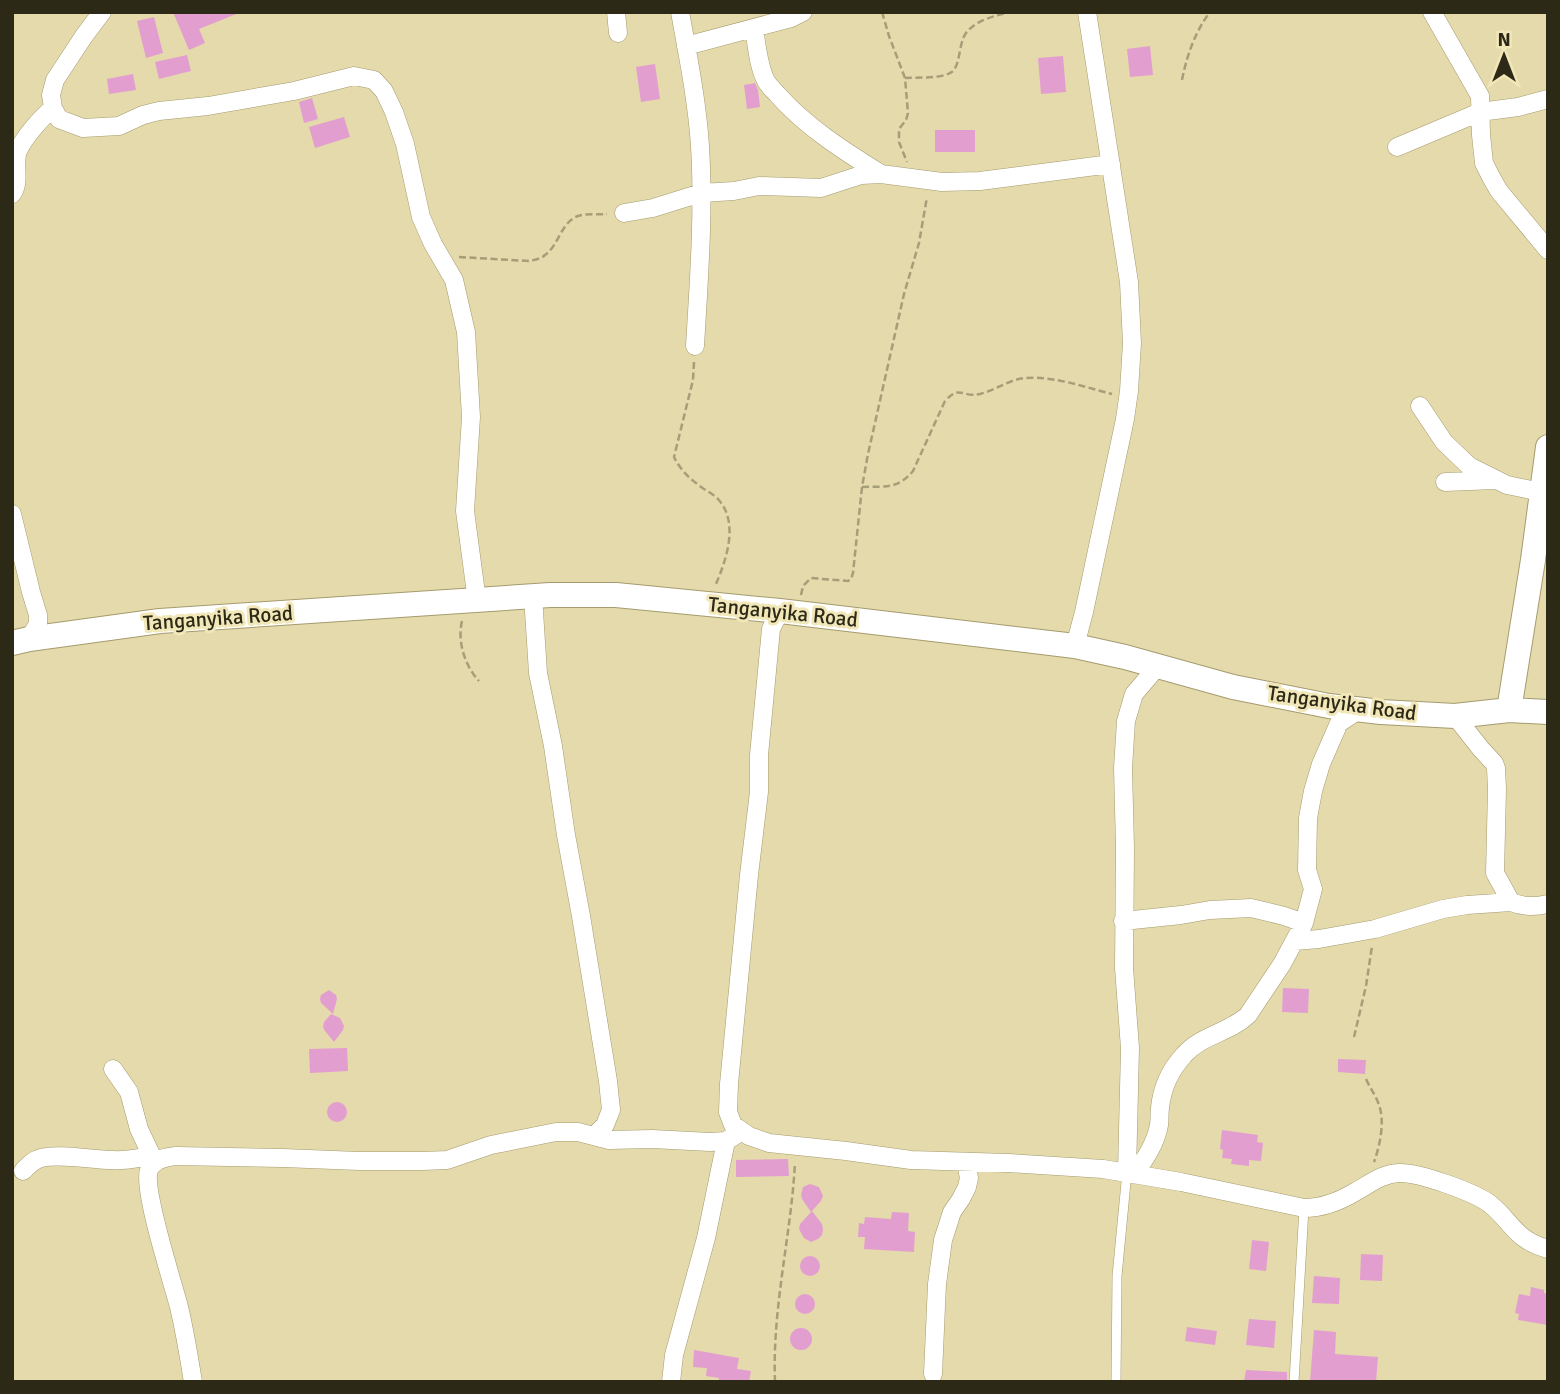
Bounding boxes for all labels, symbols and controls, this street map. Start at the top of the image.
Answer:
north arrow [1469,21,1539,91]
text: N [1497,28,1511,52]
street label: Tanganyika Road [707,591,859,633]
street label: Tanganyika Road [142,600,294,636]
street label: Tanganyika Road [1266,680,1418,726]

